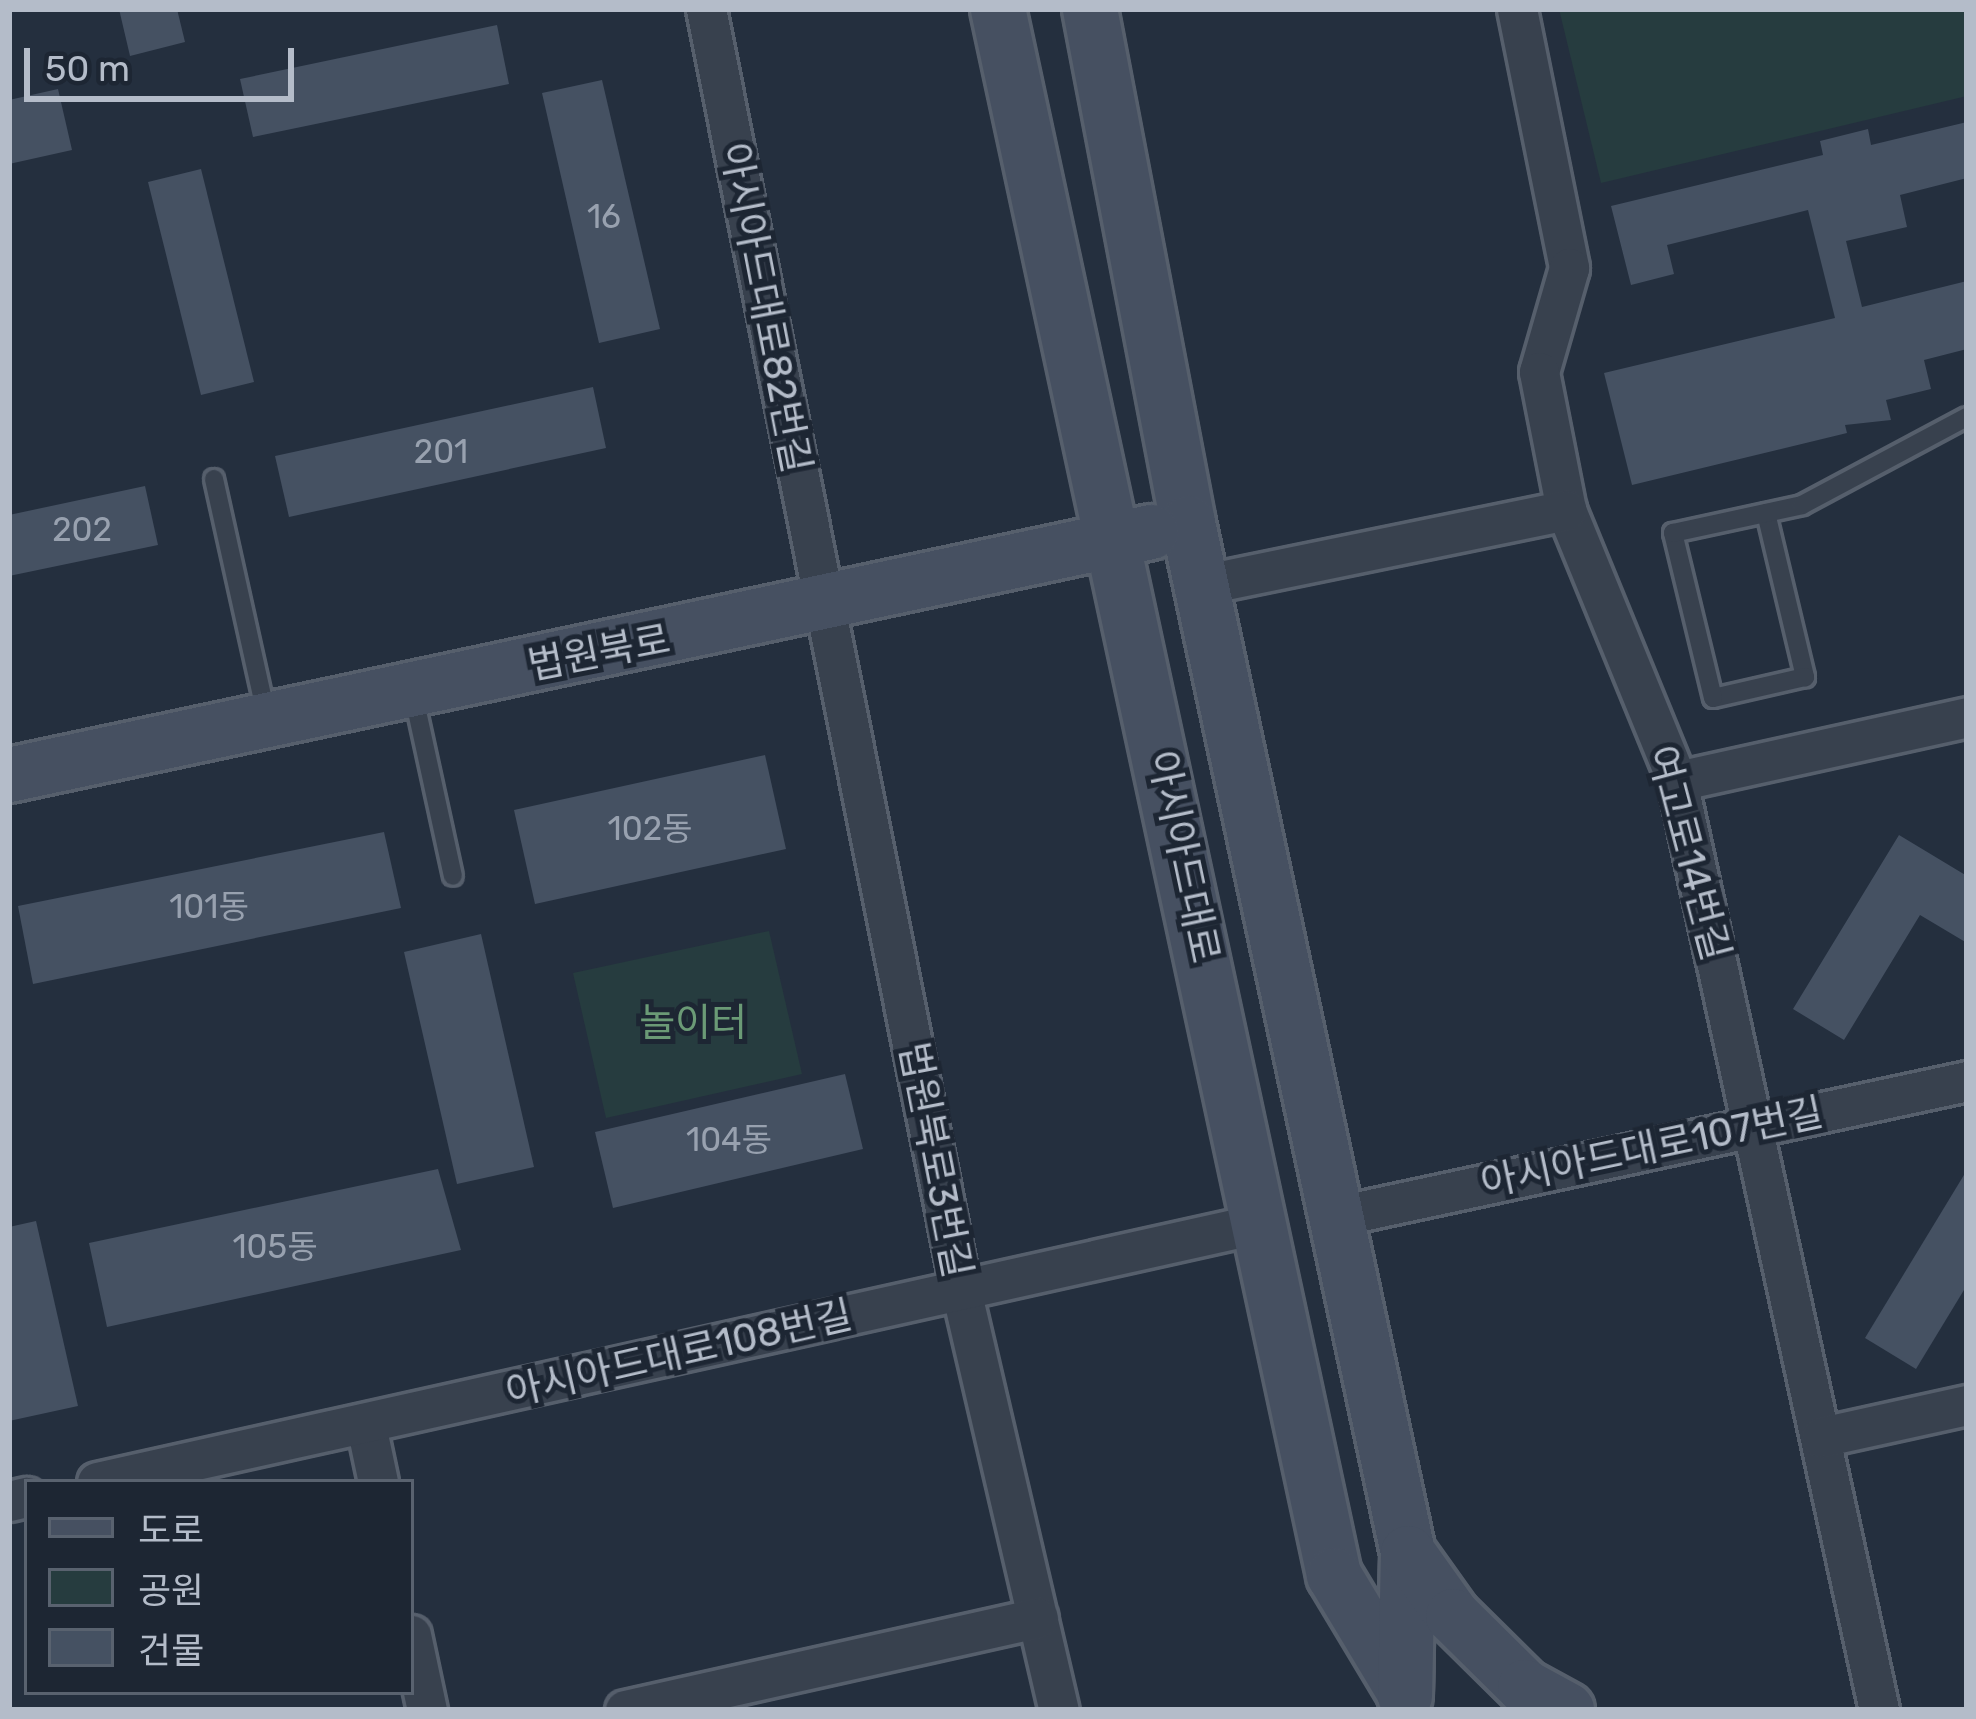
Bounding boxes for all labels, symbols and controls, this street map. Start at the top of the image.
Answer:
scale bar [30,24,300,98]
text: 50 m [45,47,130,90]
street label: 아시아드대로82번길 [710,139,820,477]
house number: 16 [587,197,621,237]
house number: 201 [414,432,468,472]
house number: 202 [52,510,112,550]
street label: 법원북로 [524,616,674,690]
street label: 여고로14번길 [1637,741,1739,965]
street label: 아시아드대로 [1138,747,1228,967]
house number: 102동 [608,809,692,849]
house number: 101동 [169,887,249,927]
park label: 놀이터 [639,1000,747,1046]
street label: 법원북로3번길 [889,1038,981,1282]
street label: 아시아드대로107번길 [1477,1089,1827,1207]
house number: 104동 [686,1120,772,1160]
house number: 105동 [232,1227,318,1267]
street label: 아시아드대로108번길 [502,1291,856,1417]
legend [24,1479,414,1695]
text: 도로 [138,1509,204,1552]
text: 공원 [138,1569,204,1612]
text: 건물 [138,1629,204,1672]

